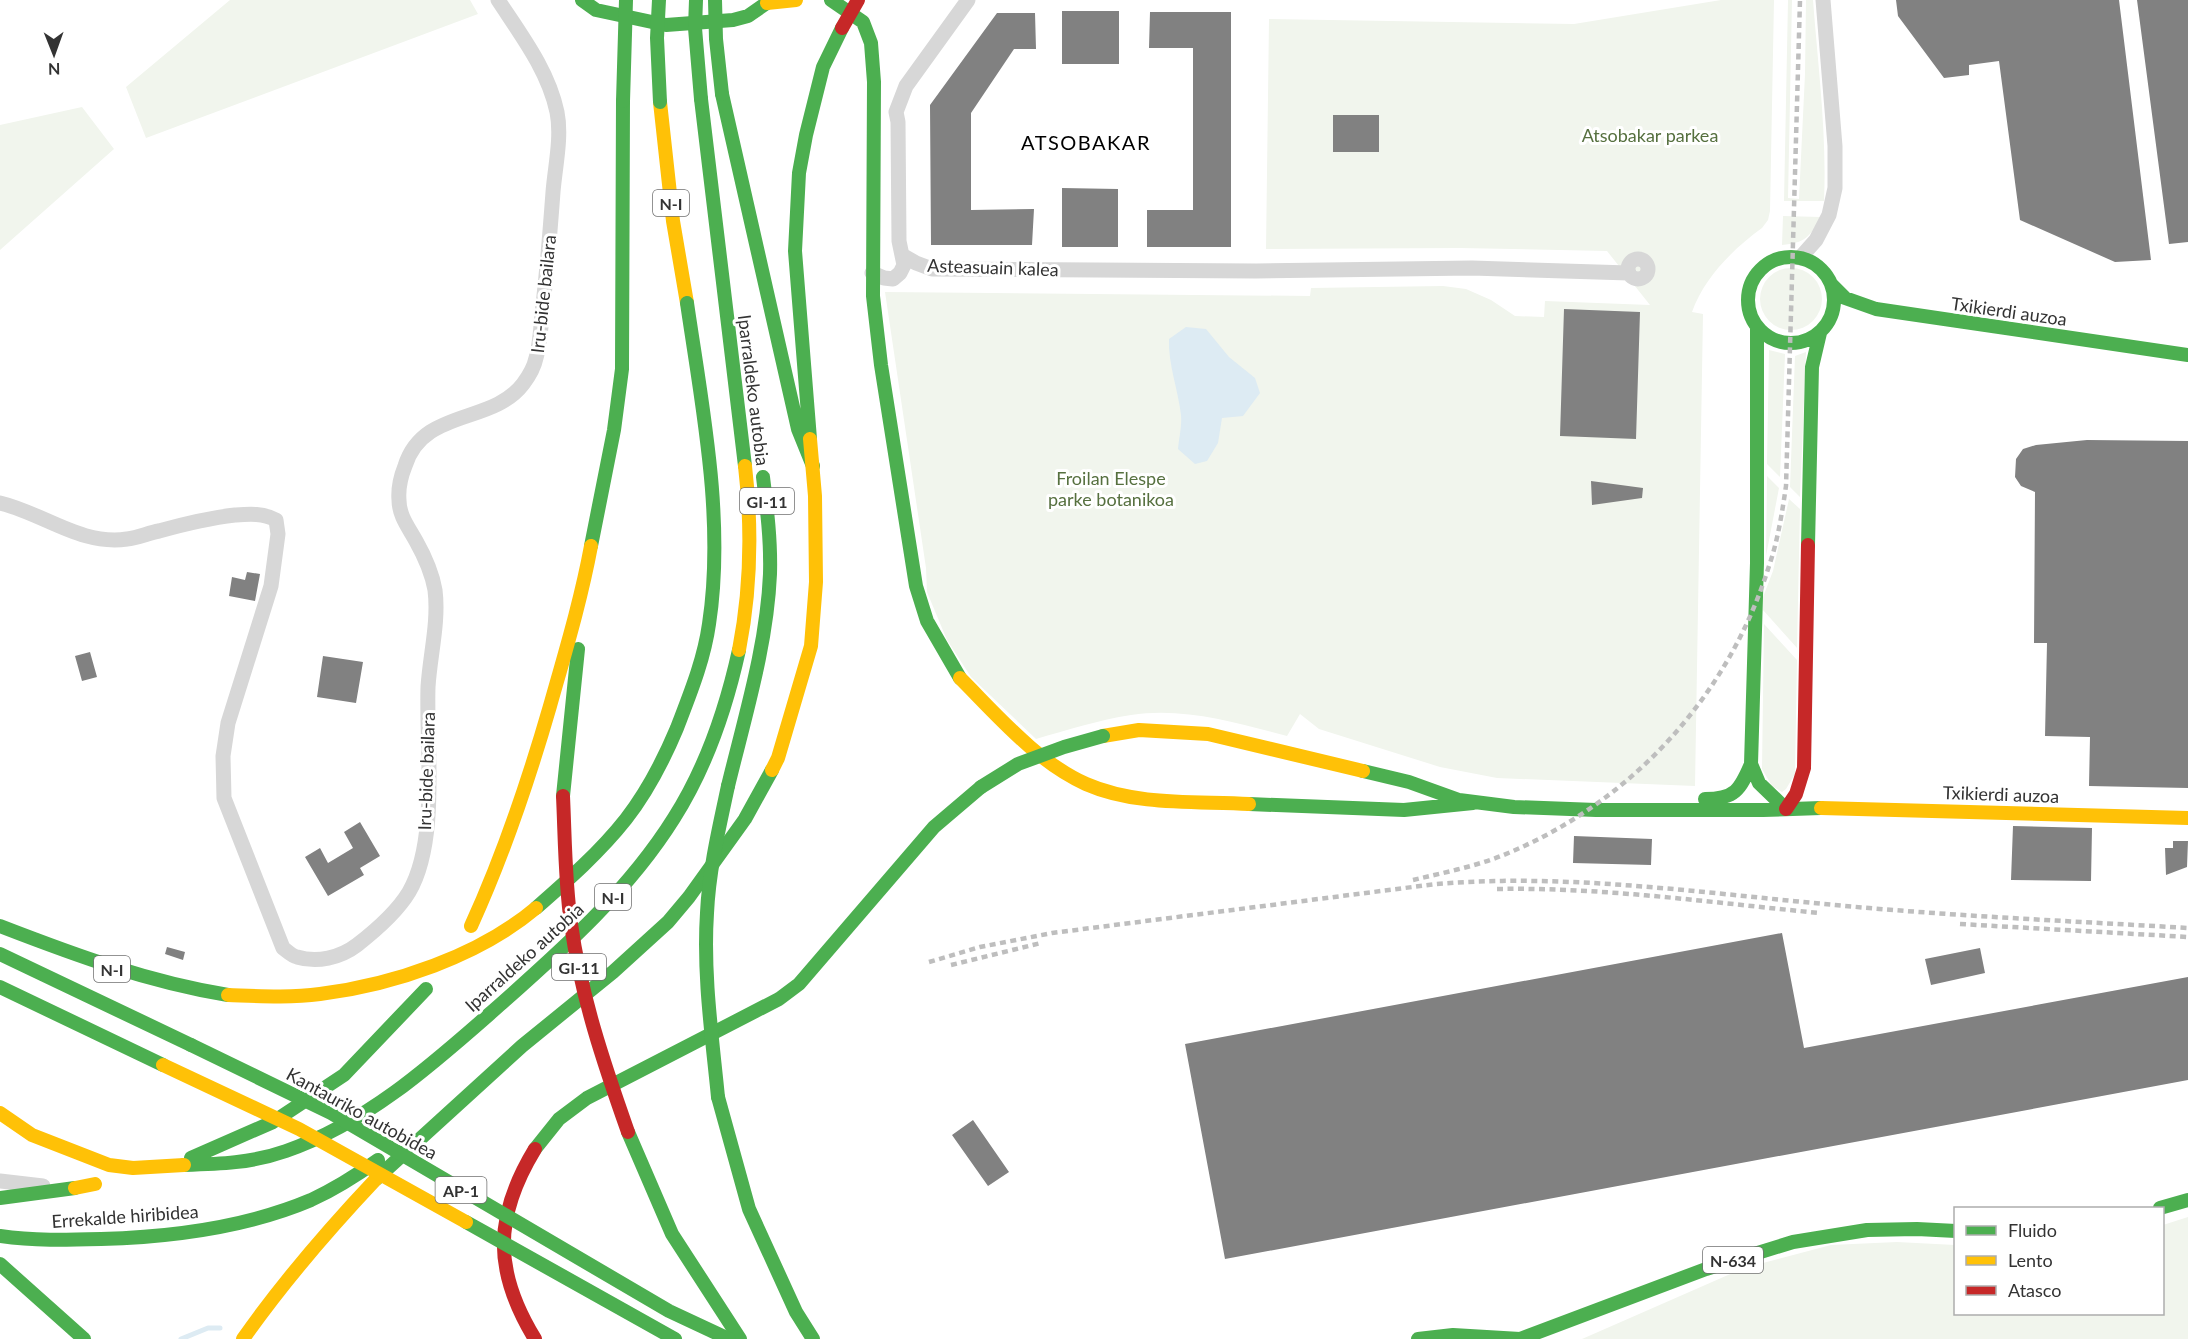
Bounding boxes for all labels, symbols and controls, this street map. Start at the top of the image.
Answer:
north arrow [24,24,84,84]
text: N [48,60,61,79]
park label: Atsobakar parkea [1582,124,1718,146]
district label: ATSOBAKAR [1021,130,1151,154]
road number: N-I [653,190,689,216]
street label: Iru-bide bailara [526,234,560,354]
street label: Asteasuain kalea [927,254,1059,280]
street label: Txikierdi auzoa [1950,292,2068,330]
street label: Iparraldeko autobia [734,313,774,467]
park label: Froilan Elespe parke botanikoa [1048,467,1174,510]
road number: GI-11 [740,488,794,514]
street label: Iru-bide bailara [413,711,439,831]
street label: Txikierdi auzoa [1942,781,2060,807]
road number: N-I [595,884,631,910]
street label: Iparraldeko autobia [460,898,588,1016]
road number: GI-11 [552,954,606,980]
road number: N-I [94,956,130,982]
street label: Kantauriko autobidea [283,1062,441,1164]
road number: AP-1 [436,1177,486,1203]
street label: Errekalde hiribidea [51,1200,199,1232]
legend [1954,1207,2164,1315]
text: Fluido [2008,1219,2057,1241]
road number: N-634 [1703,1247,1763,1273]
text: Lento [2008,1249,2053,1271]
text: Atasco [2008,1279,2061,1301]

